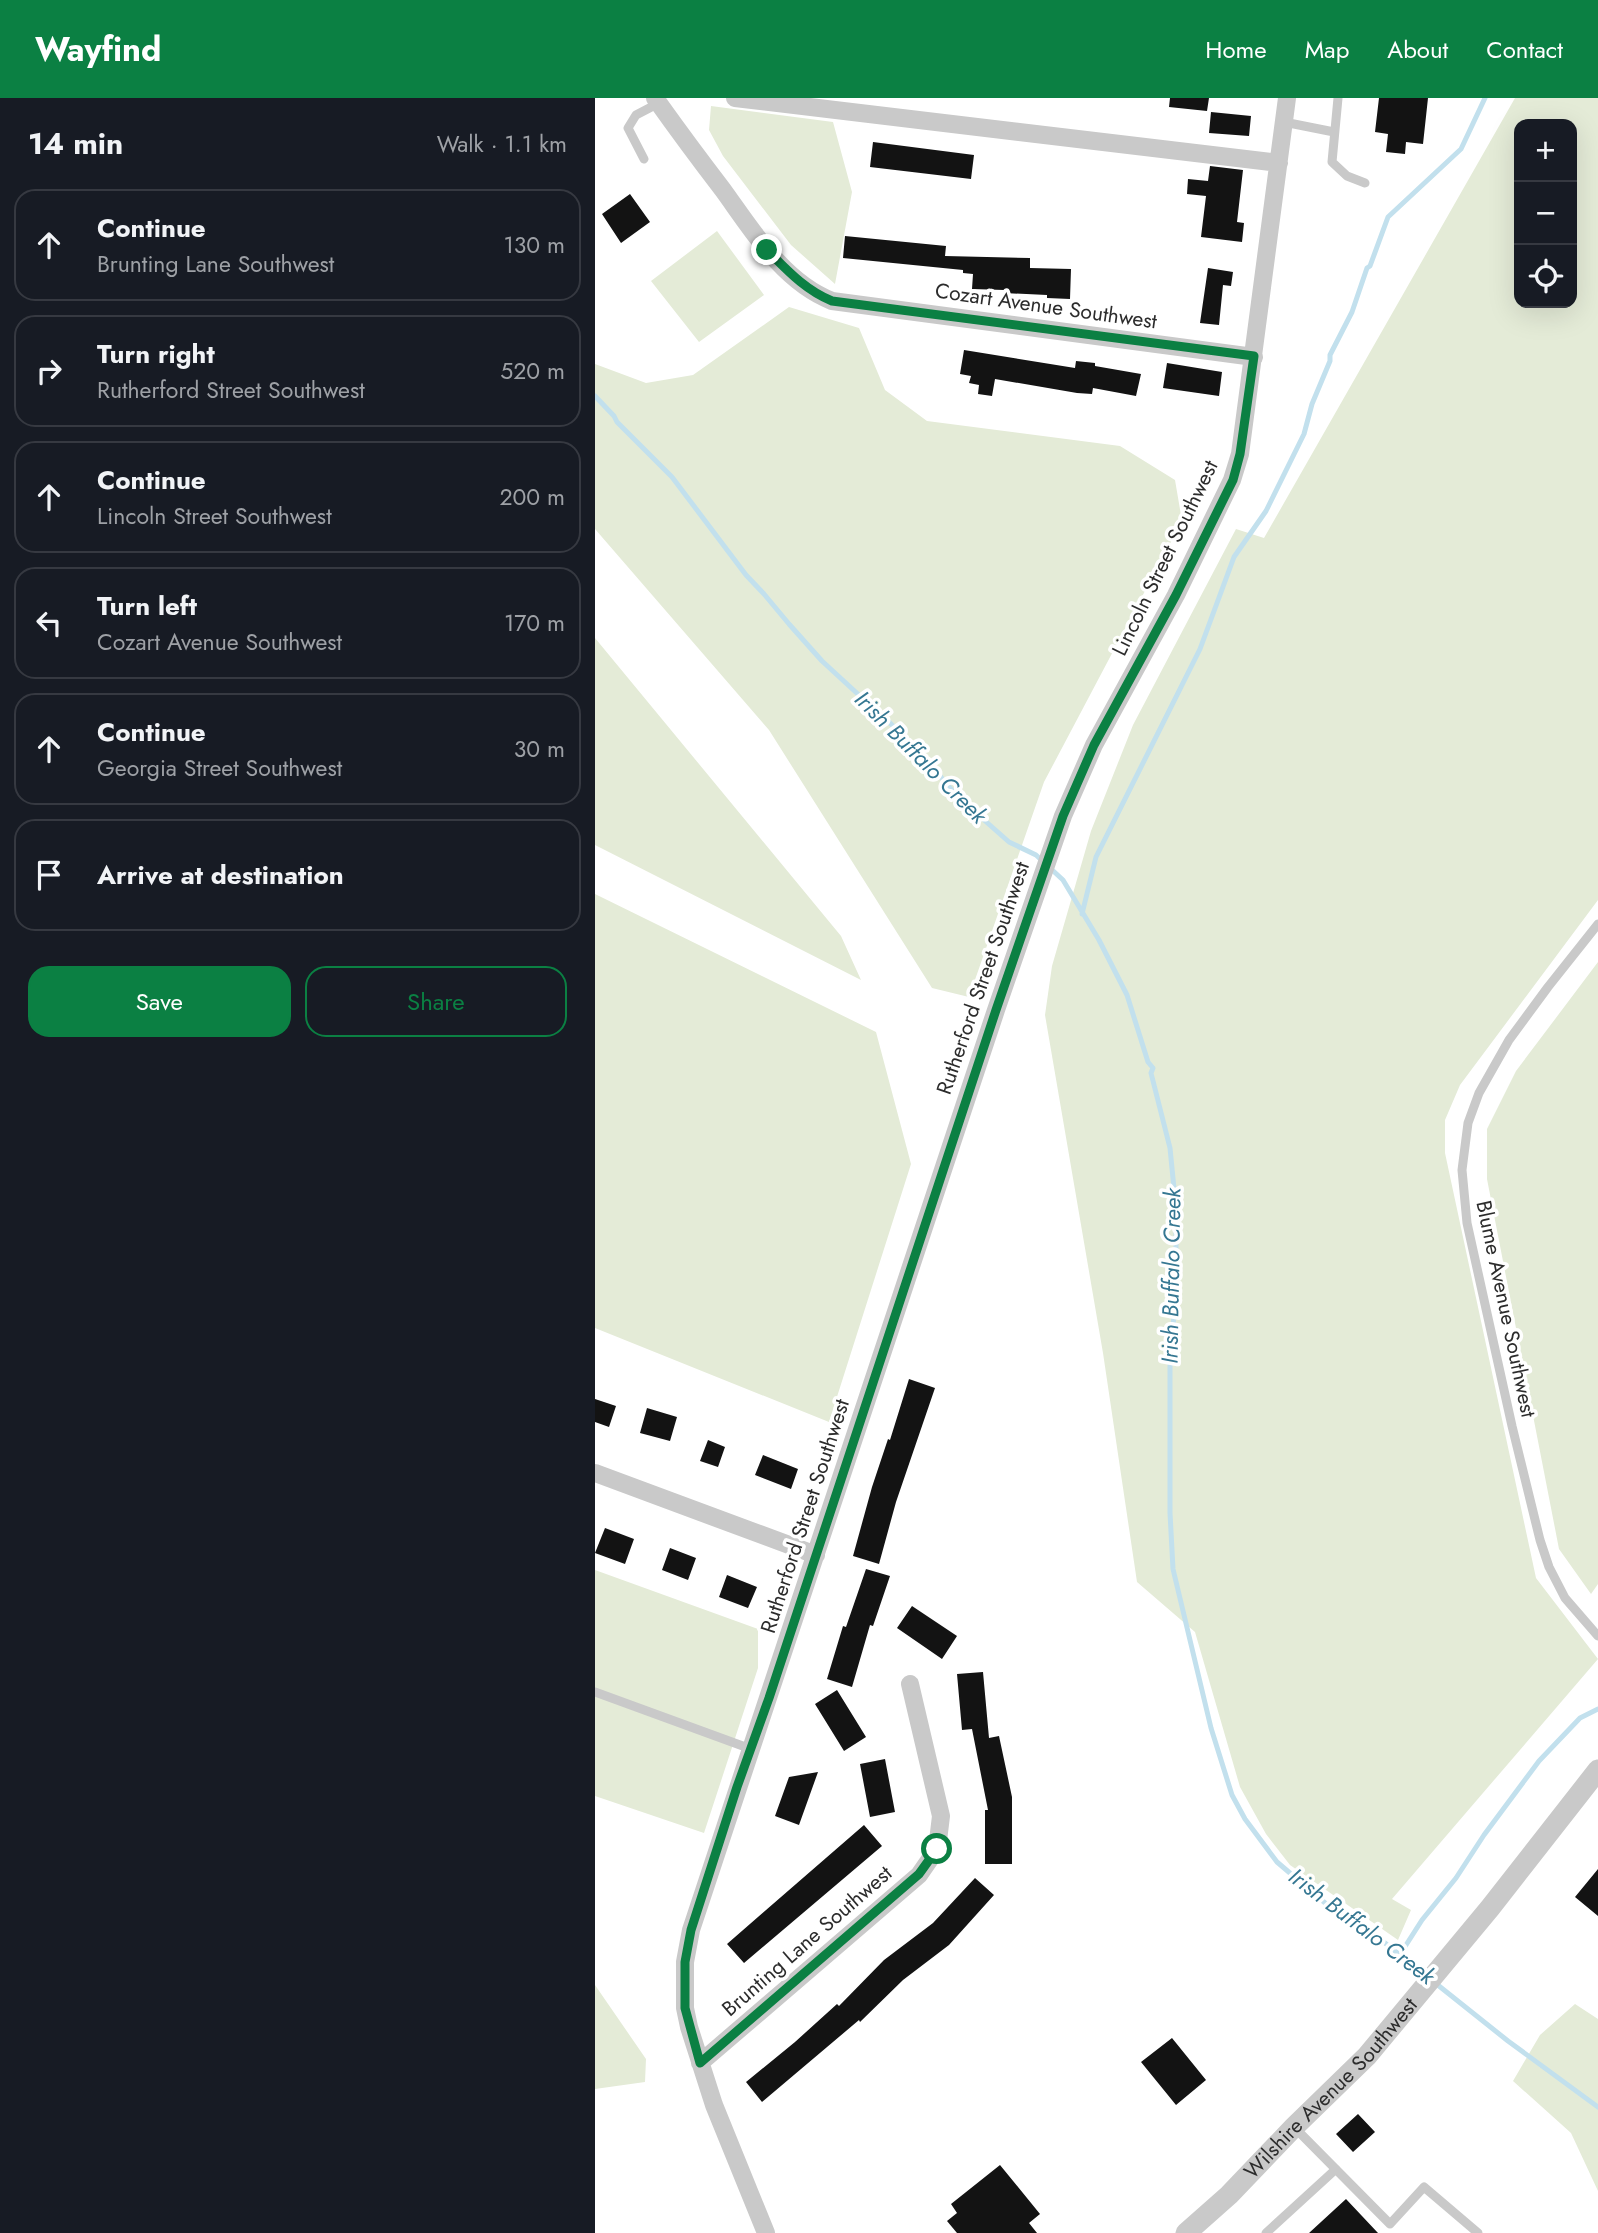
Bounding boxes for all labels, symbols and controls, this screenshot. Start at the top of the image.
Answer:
text: Wayfind [35,26,161,73]
text: Home [1205,32,1267,67]
text: Map [1305,32,1349,67]
text: About [1387,32,1448,67]
text: Contact [1486,32,1563,67]
map controls [1514,119,1577,308]
button: + [1514,119,1577,182]
text: 14 min [28,122,123,165]
text: Walk · 1.1 km [437,127,567,161]
button: − [1514,182,1577,245]
text: Continue [97,209,206,247]
icon: ahead [30,226,68,264]
text: 130 m [503,228,565,262]
route end [751,234,782,265]
button: locate [1514,245,1577,308]
text: Brunting Lane Southwest [97,247,334,281]
street label: Cozart Avenue Southwest [933,276,1159,336]
text: Turn right [97,335,215,373]
icon: right [30,352,68,390]
text: 520 m [500,354,565,388]
text: Rutherford Street Southwest [97,373,365,407]
street label: Lincoln Street Southwest [1105,455,1225,661]
text: Continue [97,461,206,499]
icon: ahead [30,478,68,516]
text: 200 m [499,480,565,514]
text: Lincoln Street Southwest [97,499,332,533]
text: Turn left [97,587,197,625]
icon: left [30,604,68,642]
text: 170 m [504,606,565,640]
text: Cozart Avenue Southwest [97,625,342,659]
water label: Irish Buffalo Creek [847,683,996,832]
text: Continue [97,713,206,751]
icon: ahead [30,730,68,768]
text: 30 m [514,732,565,766]
text: Georgia Street Southwest [97,751,342,785]
icon: arrive [30,856,68,894]
text: Arrive at destination [97,856,344,894]
street label: Rutherford Street Southwest [929,858,1037,1098]
button: Save [28,966,291,1037]
button: Share [305,966,567,1037]
water label: Irish Buffalo Creek [1152,1187,1190,1364]
street label: Blume Avenue Southwest [1468,1198,1544,1420]
street label: Rutherford Street Southwest [753,1395,857,1637]
route start [921,1833,952,1864]
street label: Brunting Lane Southwest [715,1859,899,2023]
water label: Irish Buffalo Creek [1282,1859,1443,1993]
street label: Wilshire Avenue Southwest [1237,1991,1424,2185]

